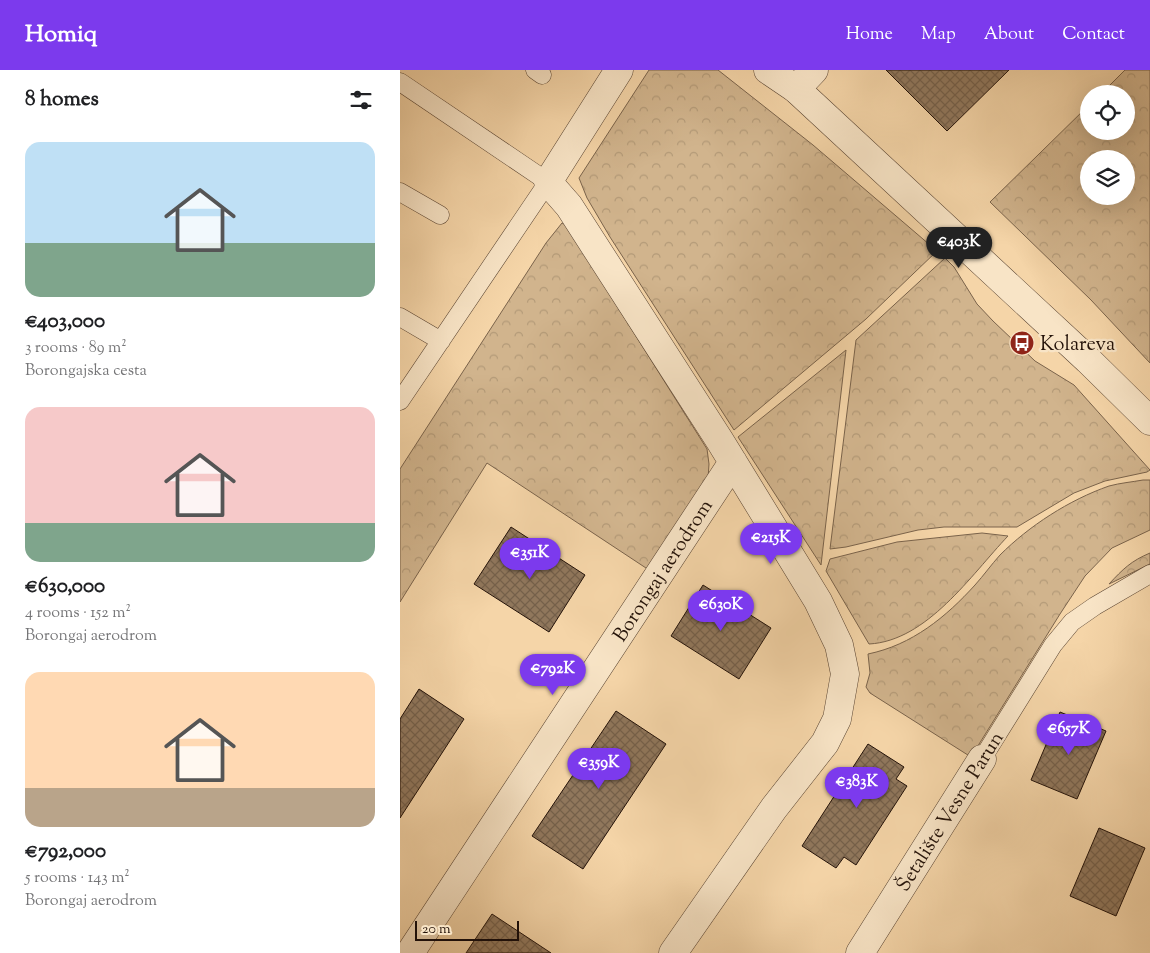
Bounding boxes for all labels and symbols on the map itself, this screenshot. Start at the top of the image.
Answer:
pin: €403K [924,226,994,269]
bus stop icon: Kolareva [1009,330,1035,356]
place label: Kolareva [1040,331,1115,360]
street label: Borongaj aerodrom [607,494,721,648]
pin: €215K [736,522,806,565]
pin: €351K [495,538,565,580]
pin: €630K [686,590,756,632]
pin: €792K [518,654,588,696]
pin: €657K [1034,714,1104,756]
street label: Šetalište Vesne Parun [889,726,1012,898]
pin: €359K [564,748,634,790]
pin: €383K [822,766,892,809]
scale bar [415,918,519,941]

